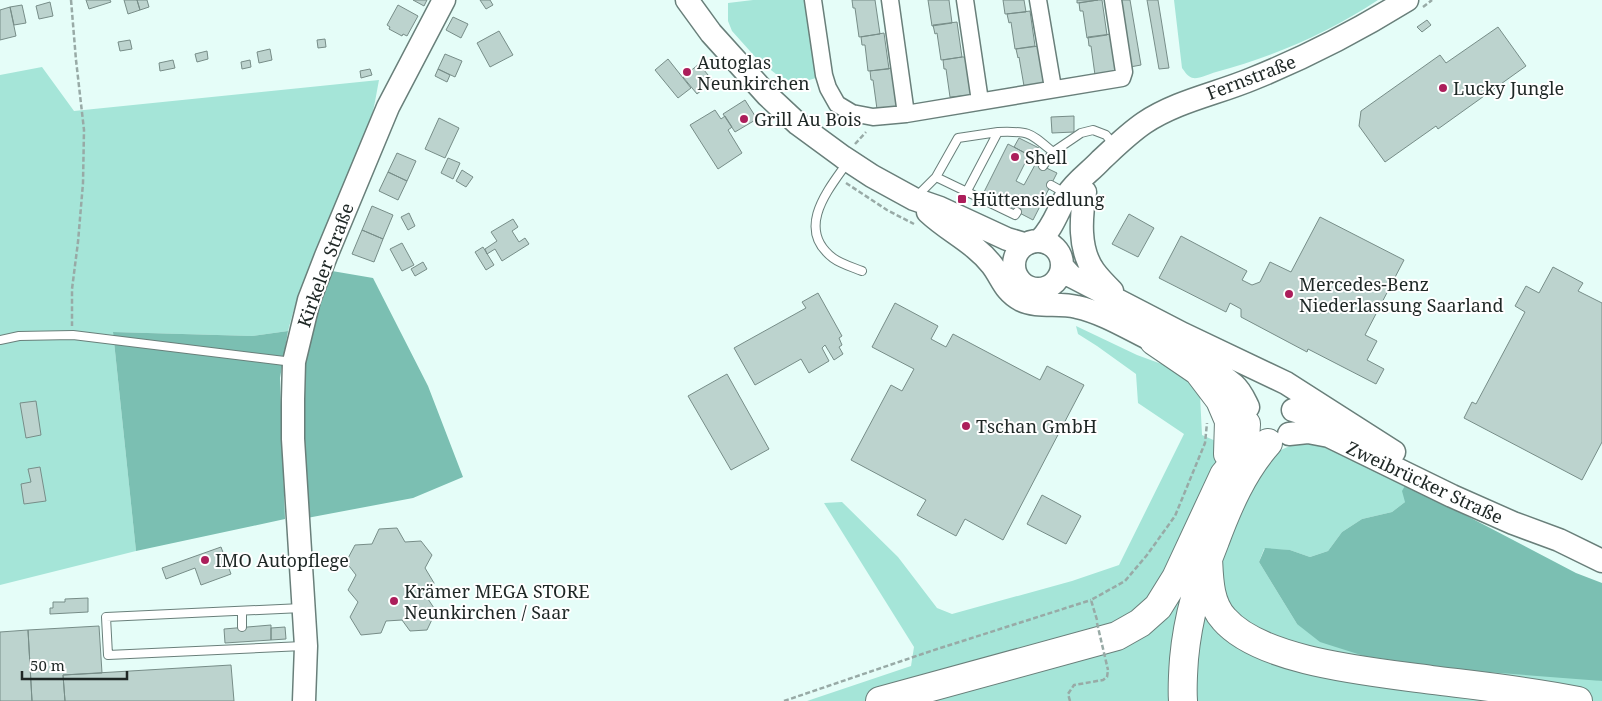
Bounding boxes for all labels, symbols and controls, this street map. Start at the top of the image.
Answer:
street label: Fernstraße [1203,49,1299,105]
place label: Autoglas Neunkirchen [697,50,810,95]
marker: Autoglas Neunkirchen [681,66,693,78]
place label: Lucky Jungle [1453,76,1564,100]
marker: Lucky Jungle [1437,82,1449,94]
place label: Grill Au Bois [754,107,861,131]
marker: Grill Au Bois [738,113,750,125]
place label: Shell [1025,145,1067,169]
marker: Shell [1009,151,1021,163]
place label: Hüttensiedlung [972,187,1105,211]
marker: Hüttensiedlung [956,193,968,205]
street label: Kirkeler Straße [291,200,359,330]
place label: Mercedes-Benz Niederlassung Saarland [1299,272,1504,317]
marker: Mercedes-Benz Niederlassung Saarland [1283,288,1295,300]
place label: Tschan GmbH [976,414,1097,438]
marker: Tschan GmbH [960,420,972,432]
street label: Zweibrücker Straße [1343,435,1507,529]
place label: IMO Autopflege [215,548,349,572]
marker: IMO Autopflege [199,554,211,566]
place label: Krämer MEGA STORE Neunkirchen / Saar [404,579,589,624]
marker: Krämer MEGA STORE Neunkirchen / Saar [388,595,400,607]
scale bar [22,648,128,680]
text: 50 m [30,655,65,675]

